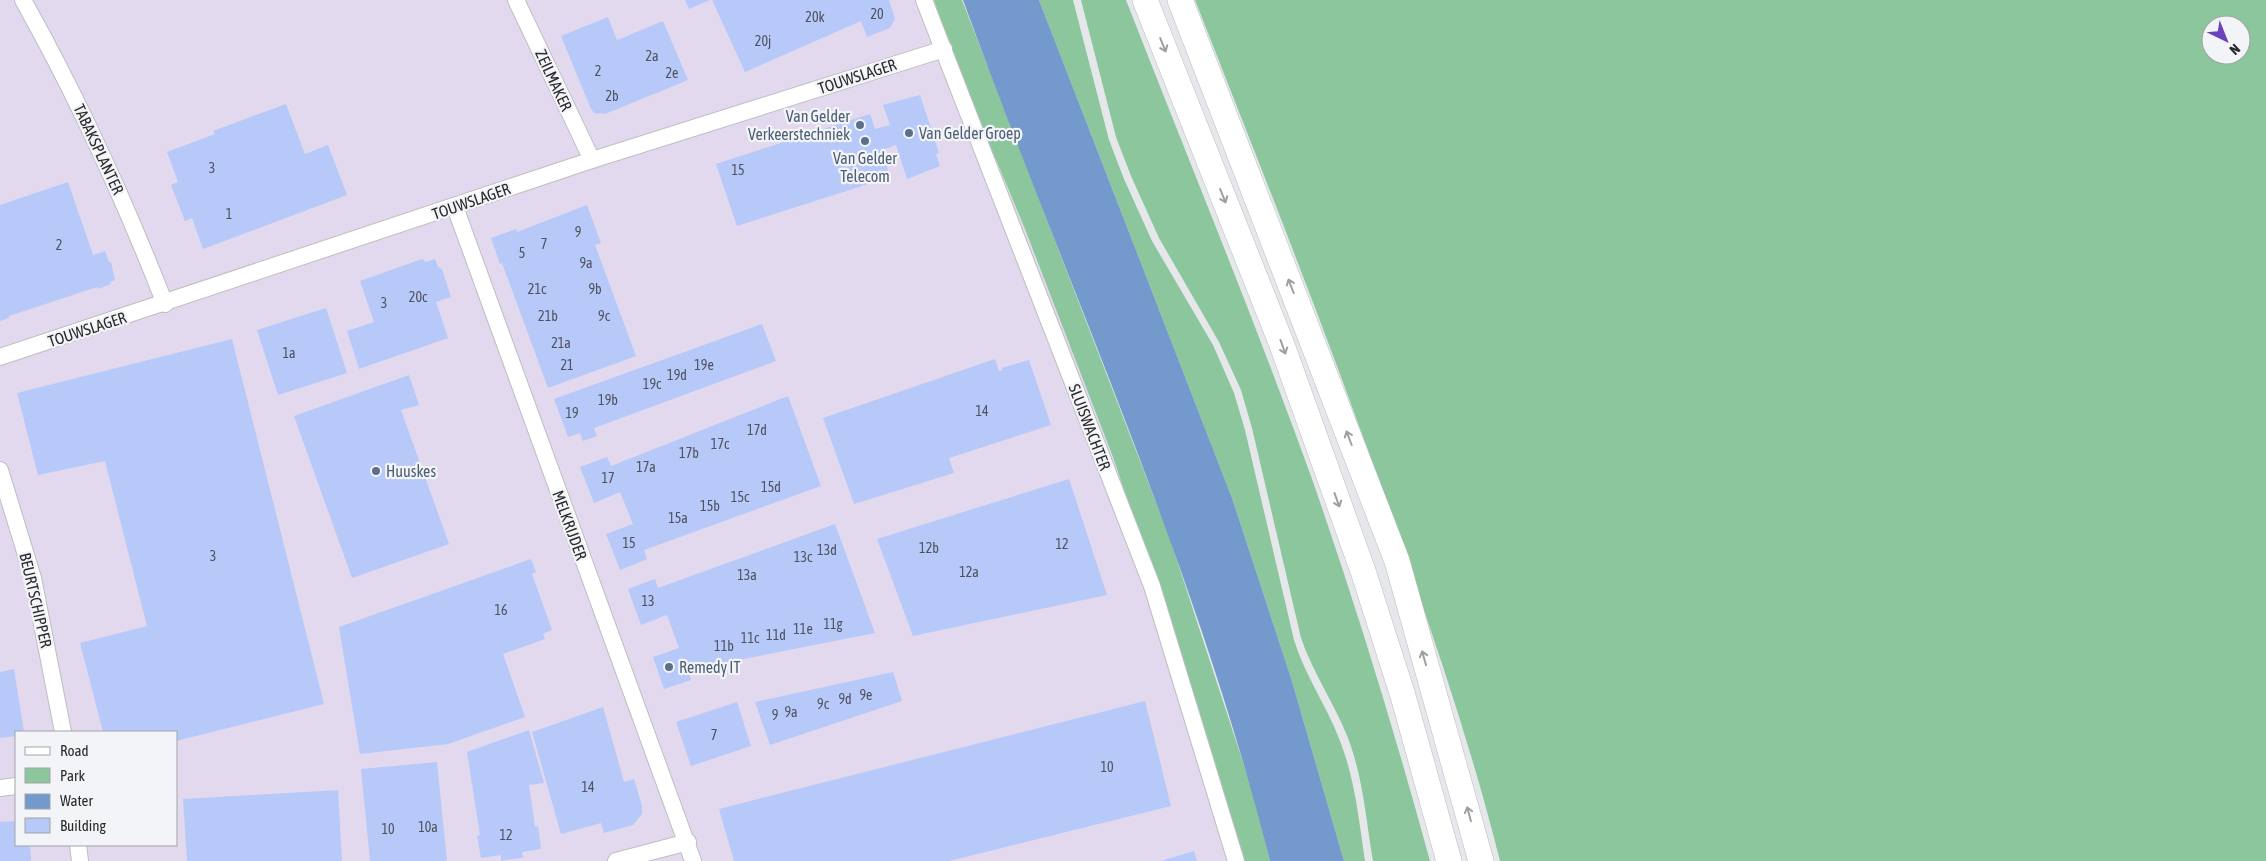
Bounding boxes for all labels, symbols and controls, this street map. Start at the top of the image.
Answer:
house number: 20 [870,6,884,22]
house number: 20k [805,9,825,25]
north arrow [2201,15,2251,65]
house number: 20j [755,33,771,49]
one-way arrow [1159,37,1168,52]
text: N [2226,41,2243,58]
street label: ZEILMAKER [532,47,576,113]
house number: 2a [645,48,659,64]
street label: TOUWSLAGER [816,55,898,97]
house number: 2 [595,63,601,79]
house number: 2e [666,65,678,81]
house number: 2b [605,88,619,104]
street label: TABAKSPLANTER [70,101,128,197]
place label: Van Gelder Verkeerstechniek [748,107,850,143]
marker: Van Gelder Verkeerstechniek [854,119,866,131]
place label: Van Gelder Groep [919,124,1021,143]
marker: Van Gelder Groep [903,127,915,139]
marker: Van Gelder Telecom [859,135,871,147]
place label: Van Gelder Telecom [833,149,897,185]
house number: 3 [209,160,215,176]
house number: 15 [731,162,745,178]
street label: TOUWSLAGER [430,179,512,223]
one-way arrow [1219,188,1228,203]
house number: 1 [226,206,232,222]
house number: 9 [575,224,581,240]
house number: 7 [541,236,547,252]
house number: 2 [56,237,62,253]
house number: 5 [519,245,525,261]
house number: 9a [579,255,593,271]
one-way arrow [1286,279,1295,294]
house number: 21c [528,281,547,297]
house number: 9b [588,281,602,297]
house number: 20c [409,289,428,305]
house number: 3 [381,295,387,311]
street label: TOUWSLAGER [46,308,128,350]
house number: 21b [538,308,558,324]
house number: 9c [598,308,611,324]
house number: 21a [551,335,571,351]
one-way arrow [1279,339,1288,355]
house number: 1a [282,345,296,361]
house number: 21 [560,357,574,373]
house number: 19e [694,357,714,373]
house number: 19d [667,367,687,383]
house number: 19c [643,376,662,392]
street label: SLUISWACHTER [1065,381,1115,473]
house number: 19b [598,392,618,408]
house number: 14 [975,403,989,419]
house number: 19 [565,405,579,421]
house number: 17d [747,422,767,438]
one-way arrow [1344,431,1353,446]
house number: 17c [711,436,730,452]
house number: 17b [679,445,699,461]
house number: 17a [636,459,656,475]
place label: Huuskes [386,462,436,480]
marker: Huuskes [370,465,382,477]
house number: 17 [601,470,615,486]
house number: 15d [761,479,781,495]
street label: MELKRIJDER [549,488,591,562]
house number: 15c [731,489,750,505]
one-way arrow [1333,492,1343,508]
house number: 15b [700,498,720,514]
house number: 15a [668,510,688,526]
house number: 15 [622,535,636,551]
house number: 12 [1055,536,1069,552]
house number: 12b [919,540,939,556]
house number: 13d [817,542,837,558]
house number: 3 [210,548,216,564]
house number: 13c [794,549,813,565]
street label: BEURTSCHIPPER [16,551,56,649]
house number: 12a [959,564,979,580]
house number: 13a [737,567,757,583]
house number: 13 [641,593,655,609]
house number: 16 [494,602,508,618]
house number: 11g [823,616,843,632]
house number: 11e [793,621,813,637]
house number: 11d [766,627,786,643]
house number: 11c [741,630,760,646]
house number: 11b [714,638,734,654]
one-way arrow [1419,650,1429,666]
place label: Remedy IT [679,658,740,677]
marker: Remedy IT [663,661,675,673]
house number: 9e [860,687,872,703]
house number: 9d [838,691,852,707]
house number: 9c [817,696,830,712]
house number: 9a [784,704,798,720]
house number: 9 [772,707,778,723]
house number: 7 [711,727,717,743]
legend [15,731,178,846]
text: Road [60,742,89,759]
house number: 10 [1100,759,1114,775]
text: Park [60,767,85,784]
house number: 14 [581,779,595,795]
text: Water [60,792,93,809]
one-way arrow [1463,806,1473,822]
text: Building [60,817,106,834]
house number: 10a [418,819,438,835]
house number: 10 [381,821,395,837]
house number: 12 [499,827,513,843]

